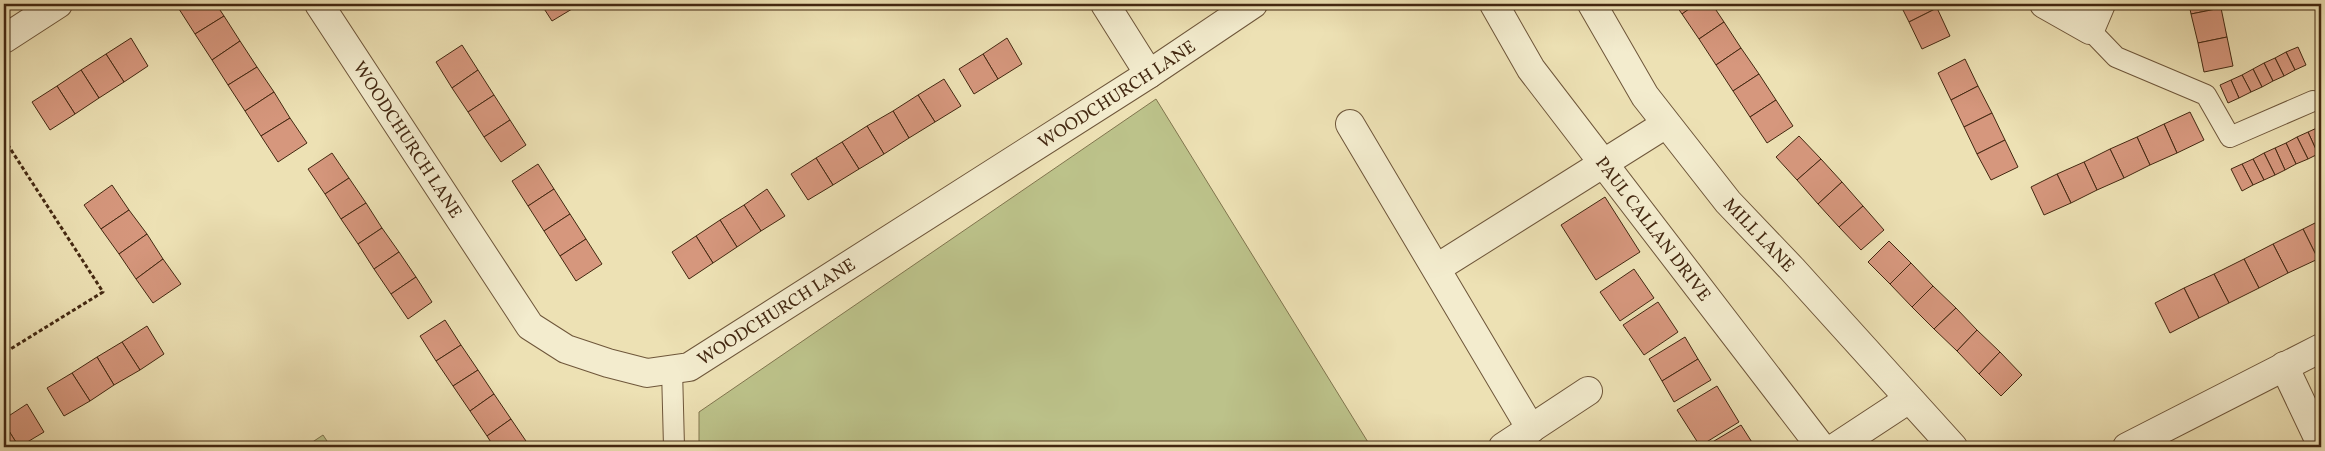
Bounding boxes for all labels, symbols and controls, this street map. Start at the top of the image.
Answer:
street label: WOODCHURCH LANE [1034,35,1201,155]
street label: WOODCHURCH LANE [346,57,467,224]
street label: PAUL CALLAN DRIVE [1589,152,1716,307]
street label: MILL LANE [1717,193,1800,278]
street label: WOODCHURCH LANE [693,253,861,372]

